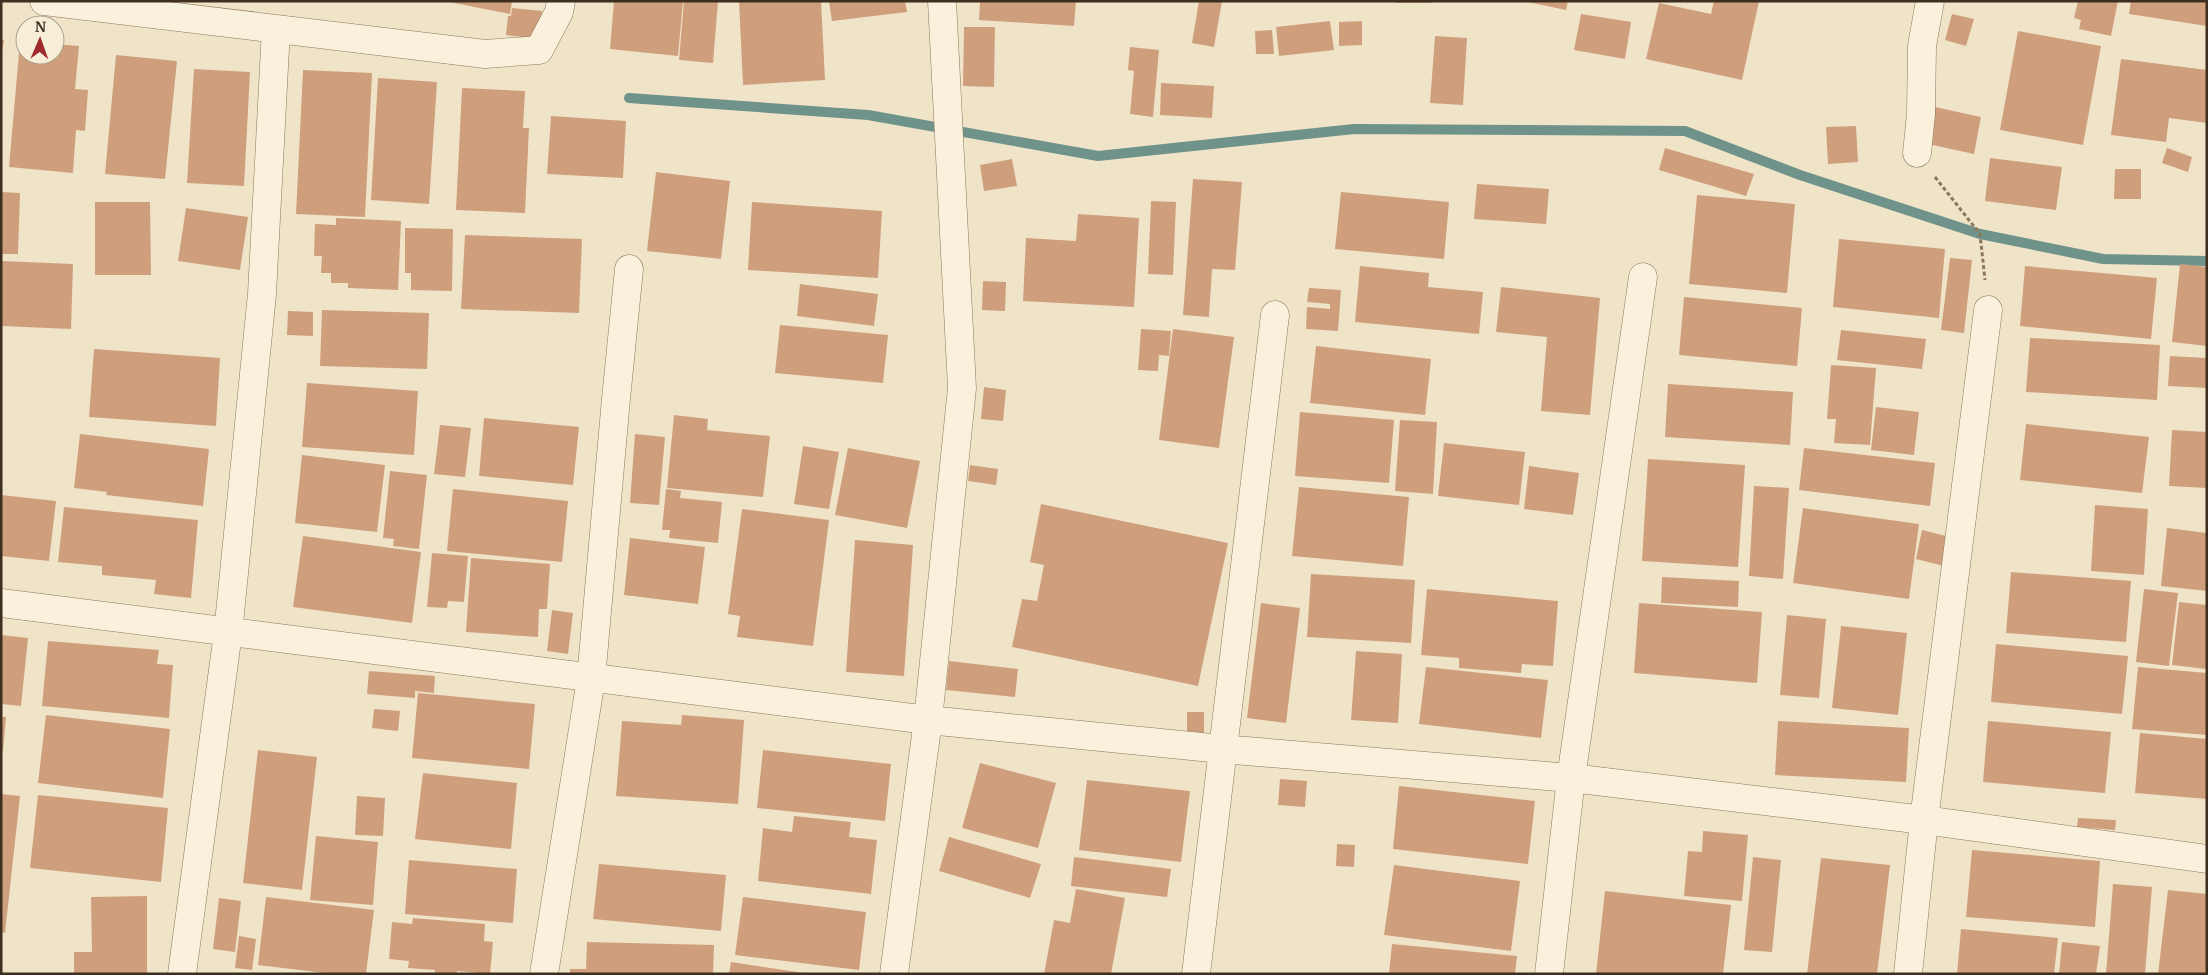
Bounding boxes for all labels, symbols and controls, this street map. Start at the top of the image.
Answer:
north arrow [15,15,65,65]
text: N [35,18,46,36]

